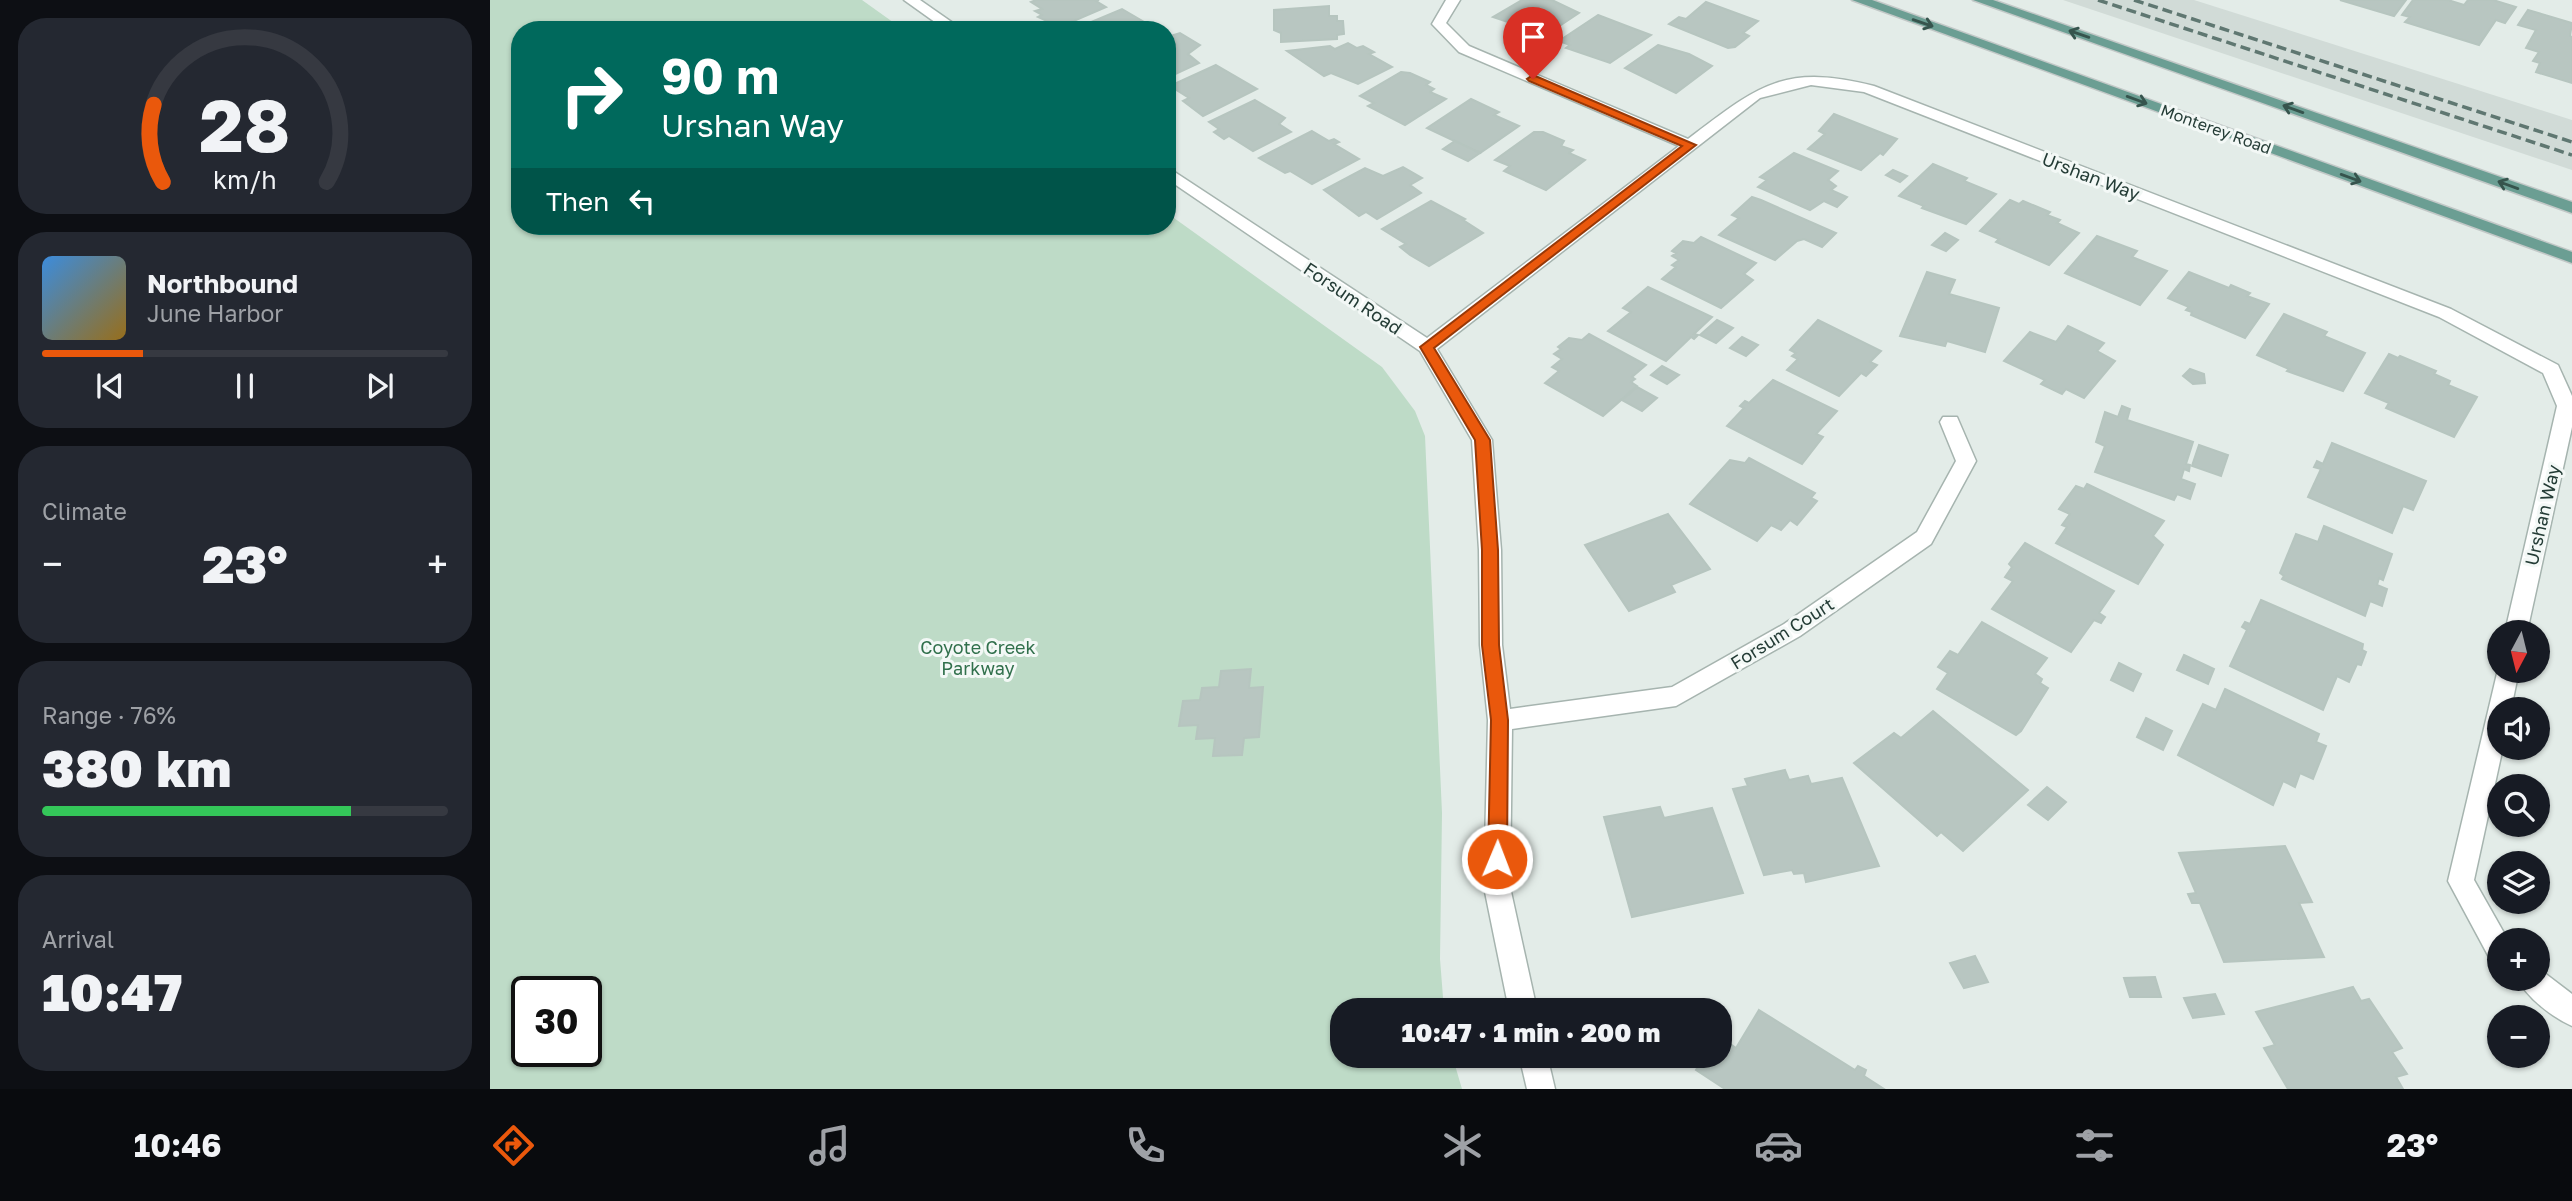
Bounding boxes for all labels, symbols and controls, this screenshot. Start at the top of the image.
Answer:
pin [1503,7,1563,79]
icon: arrive [1514,18,1552,56]
one-way arrow [1912,18,1934,30]
one-way arrow [2068,27,2090,39]
text: 90 m [661,46,779,105]
icon: right [546,49,637,140]
text: 28 [200,81,291,168]
one-way arrow [2126,95,2148,107]
street label: Monterey Road [2158,100,2274,158]
one-way arrow [2283,102,2305,114]
text: Urshan Way [661,106,844,144]
street label: Urshan Way [2039,147,2143,205]
text: km/h [213,164,277,195]
one-way arrow [2340,172,2361,185]
one-way arrow [2497,178,2519,190]
icon: left [623,182,661,220]
text: Then [546,186,609,217]
street label: Forsum Road [1300,257,1406,339]
text: Northbound [147,268,298,299]
text: June Harbor [147,299,283,327]
icon: previous [91,367,129,405]
icon: pause [226,367,264,405]
icon: next [361,367,399,405]
street label: Urshan Way [2520,462,2564,568]
text: Climate [42,497,127,525]
text: 23° [202,532,288,594]
text: − [42,541,63,586]
text: + [427,541,448,586]
street label: Forsum Court [1726,592,1838,674]
north arrow [2487,620,2550,682]
map controls [2487,620,2550,1068]
park label: Coyote Creek Parkway [920,636,1036,679]
button: sound [2487,697,2550,760]
text: Range · 76% [42,701,176,729]
text: 380 km [42,736,231,798]
button: search [2487,774,2550,837]
position arrow [1460,822,1534,896]
button: layers [2487,851,2550,914]
text: Arrival [42,925,114,953]
button: + [2487,928,2550,991]
text: 10:47 [42,960,182,1022]
speed limit sign: 30 [511,976,602,1067]
button: − [2487,1005,2550,1068]
text: 10:47 · 1 min · 200 m [1402,1017,1660,1048]
icon: directions [489,1121,538,1170]
icon: music [805,1121,854,1170]
icon: phone [1121,1121,1170,1170]
icon: climate [1438,1121,1487,1170]
icon: car [1754,1121,1803,1170]
icon: filters [2070,1121,2119,1170]
text: 10:46 [134,1126,222,1164]
text: 23° [2387,1126,2438,1164]

